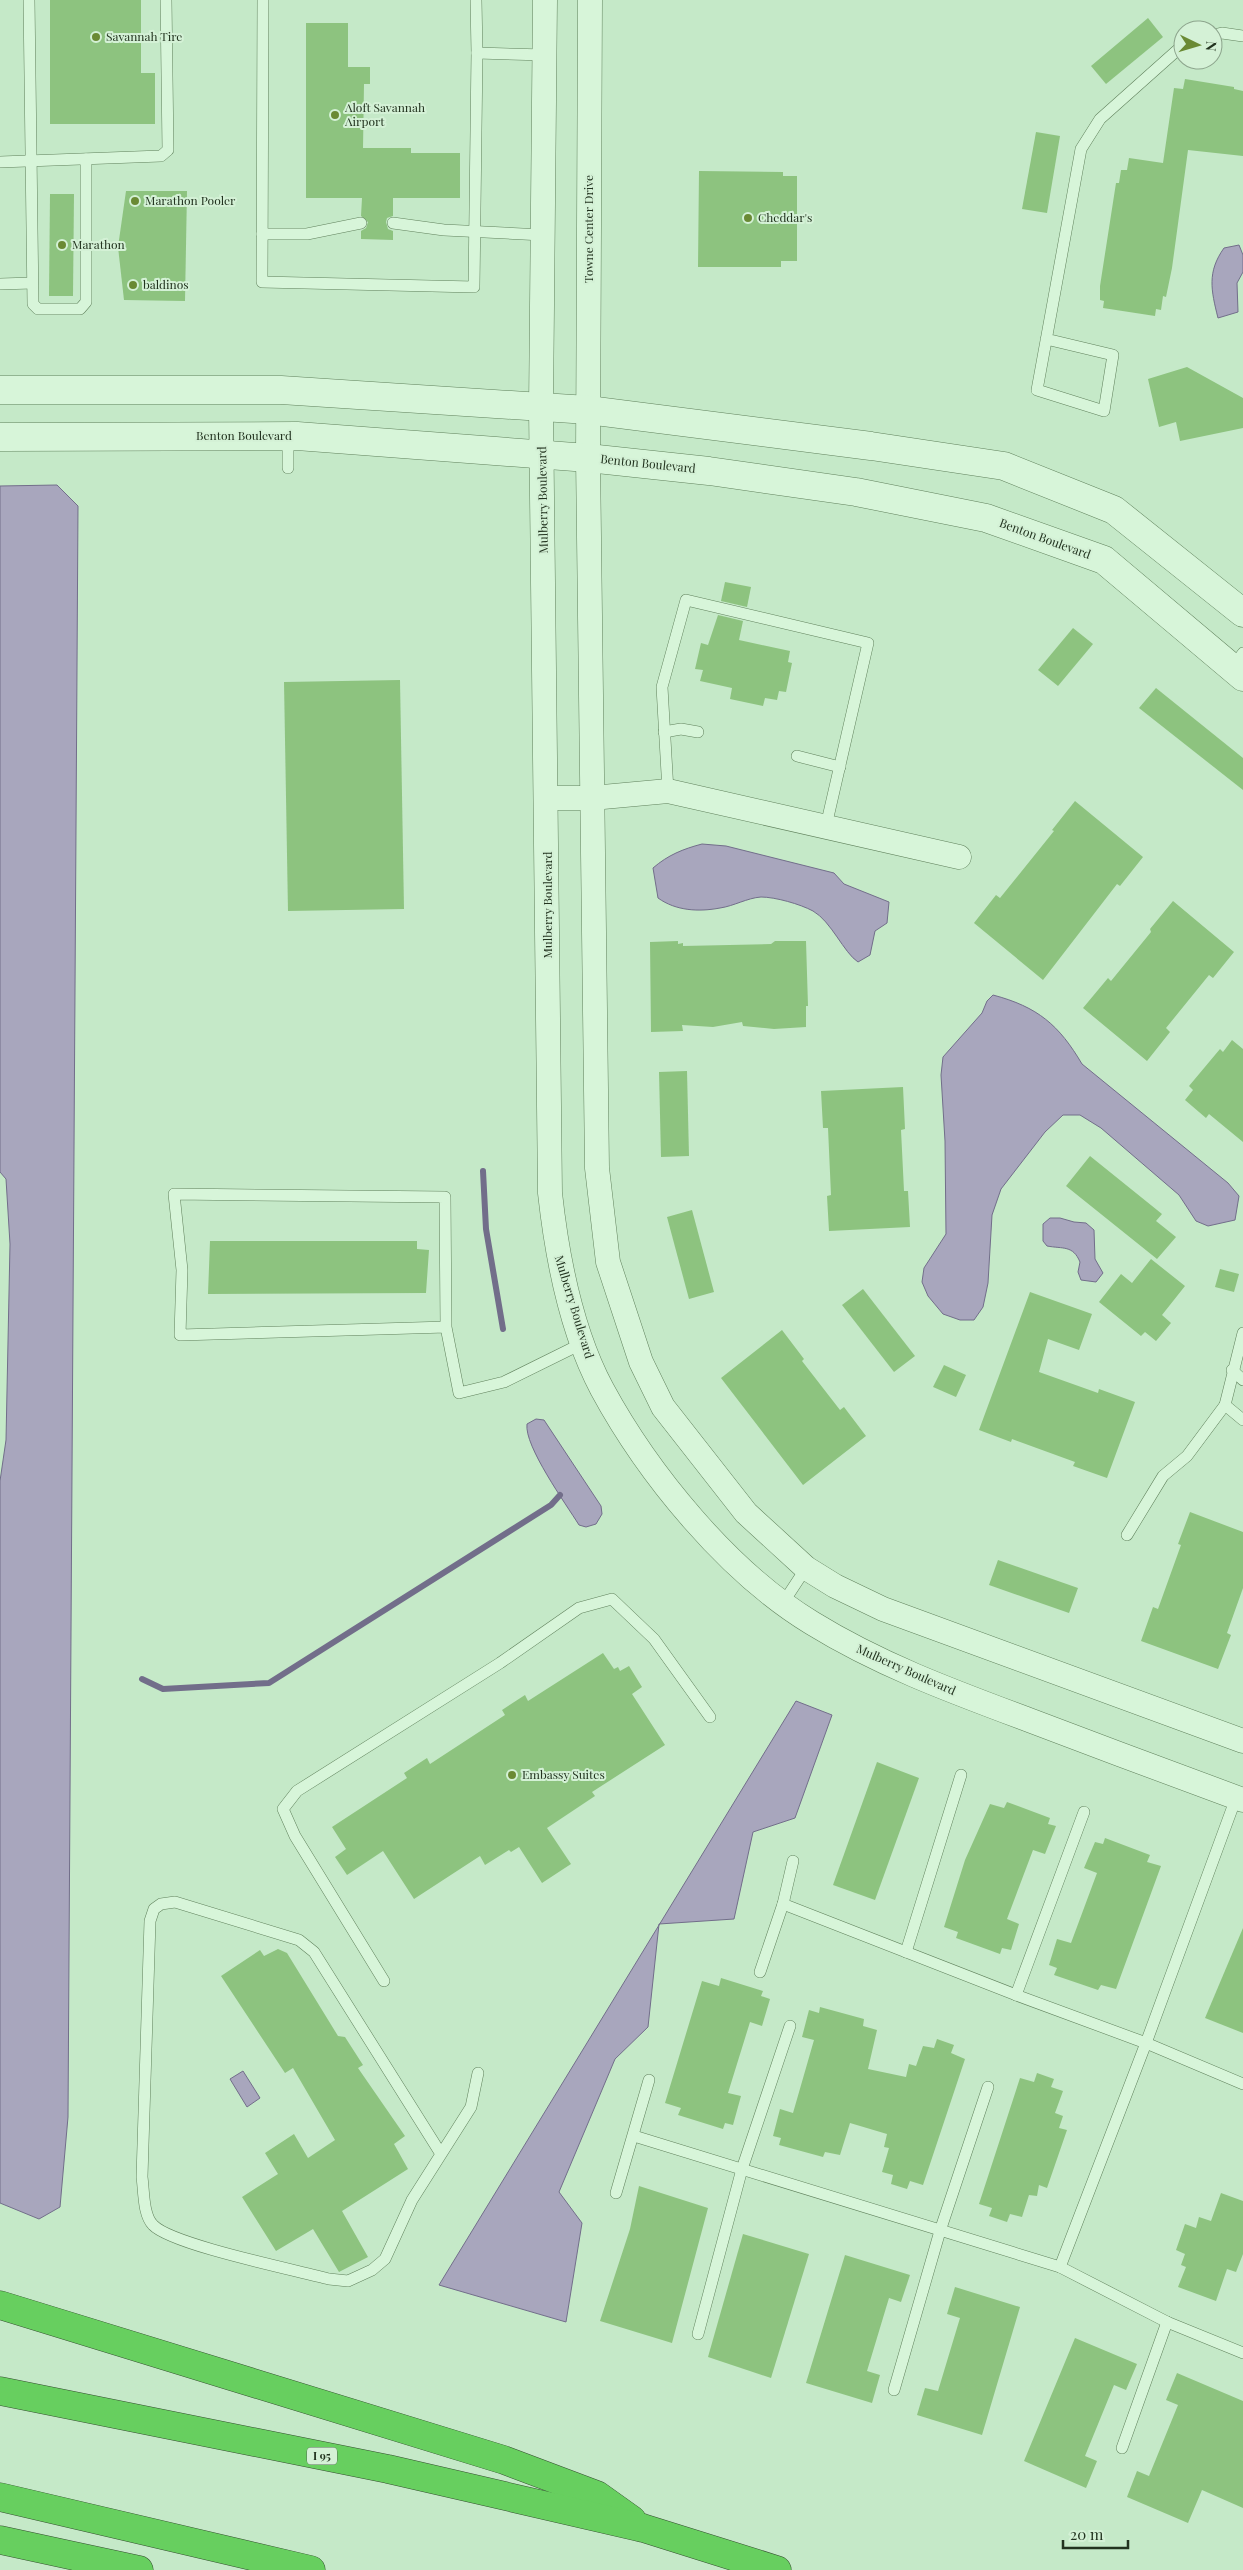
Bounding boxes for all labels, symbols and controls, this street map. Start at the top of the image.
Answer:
north arrow [1173,20,1223,70]
place label: Savannah Tire [106,28,182,44]
marker: Savannah Tire [90,31,102,43]
text: N [1202,40,1221,52]
place label: Aloft Savannah Airport [344,99,425,129]
marker: Aloft Savannah Airport [329,109,341,121]
street label: Towne Center Drive [580,175,596,283]
place label: Marathon Pooler [145,192,236,208]
marker: Marathon Pooler [129,195,141,207]
place label: Cheddar's [758,209,812,225]
marker: Cheddar's [742,212,754,224]
place label: Marathon [72,236,125,252]
marker: Marathon [56,239,68,251]
place label: baldinos [143,276,189,292]
marker: baldinos [127,279,139,291]
street label: Benton Boulevard [196,427,292,443]
street label: Mulberry Boulevard [533,446,551,554]
street label: Benton Boulevard [600,450,697,476]
street label: Benton Boulevard [998,514,1093,562]
street label: Mulberry Boulevard [539,851,555,959]
street label: Mulberry Boulevard [552,1253,598,1360]
street label: Mulberry Boulevard [854,1640,959,1698]
place label: Embassy Suites [522,1766,605,1782]
marker: Embassy Suites [506,1769,518,1781]
road number: I 95 [307,2448,337,2464]
scale bar [1063,2518,1128,2550]
text: 20 m [1070,2524,1104,2544]

